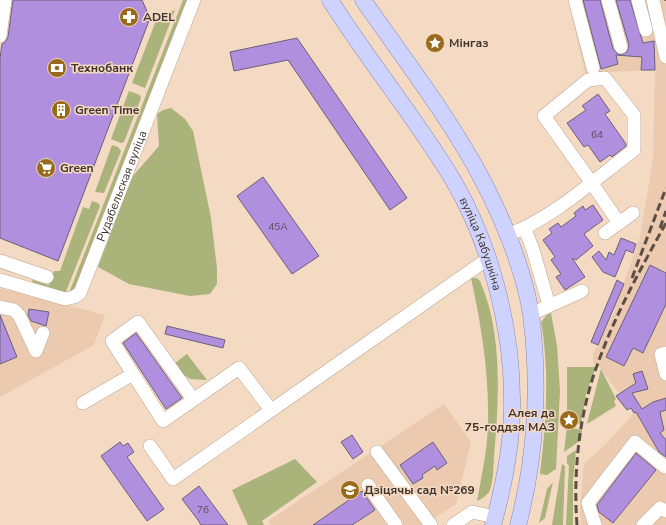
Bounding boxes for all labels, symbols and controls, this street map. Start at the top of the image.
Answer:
pharmacy icon: ADEL [118,6,140,28]
place label: ADEL [143,9,175,25]
place icon: Мінгаз [424,32,446,54]
place label: Мінгаз [449,35,488,51]
bank icon: Технобанк [46,57,68,79]
place label: Технобанк [71,60,133,76]
building icon: Green Time [50,99,72,121]
place label: Green Time [75,102,140,118]
street label: Рудабельская вуліца [93,128,150,244]
house number: 64 [591,128,603,142]
supermarket icon: Green [35,157,57,179]
place label: Green [60,160,93,176]
street label: вуліца Кабушкіна [456,194,505,292]
house number: 45А [268,220,288,234]
place label: Алея да 75-годдзя МАЗ [465,405,555,435]
place icon: Алея да 75-годдзя МАЗ [558,409,580,431]
school or university icon: Дзіцячы сад №269 [339,479,361,501]
place label: Дзіцячы сад №269 [364,482,475,498]
house number: 76 [197,503,209,517]

